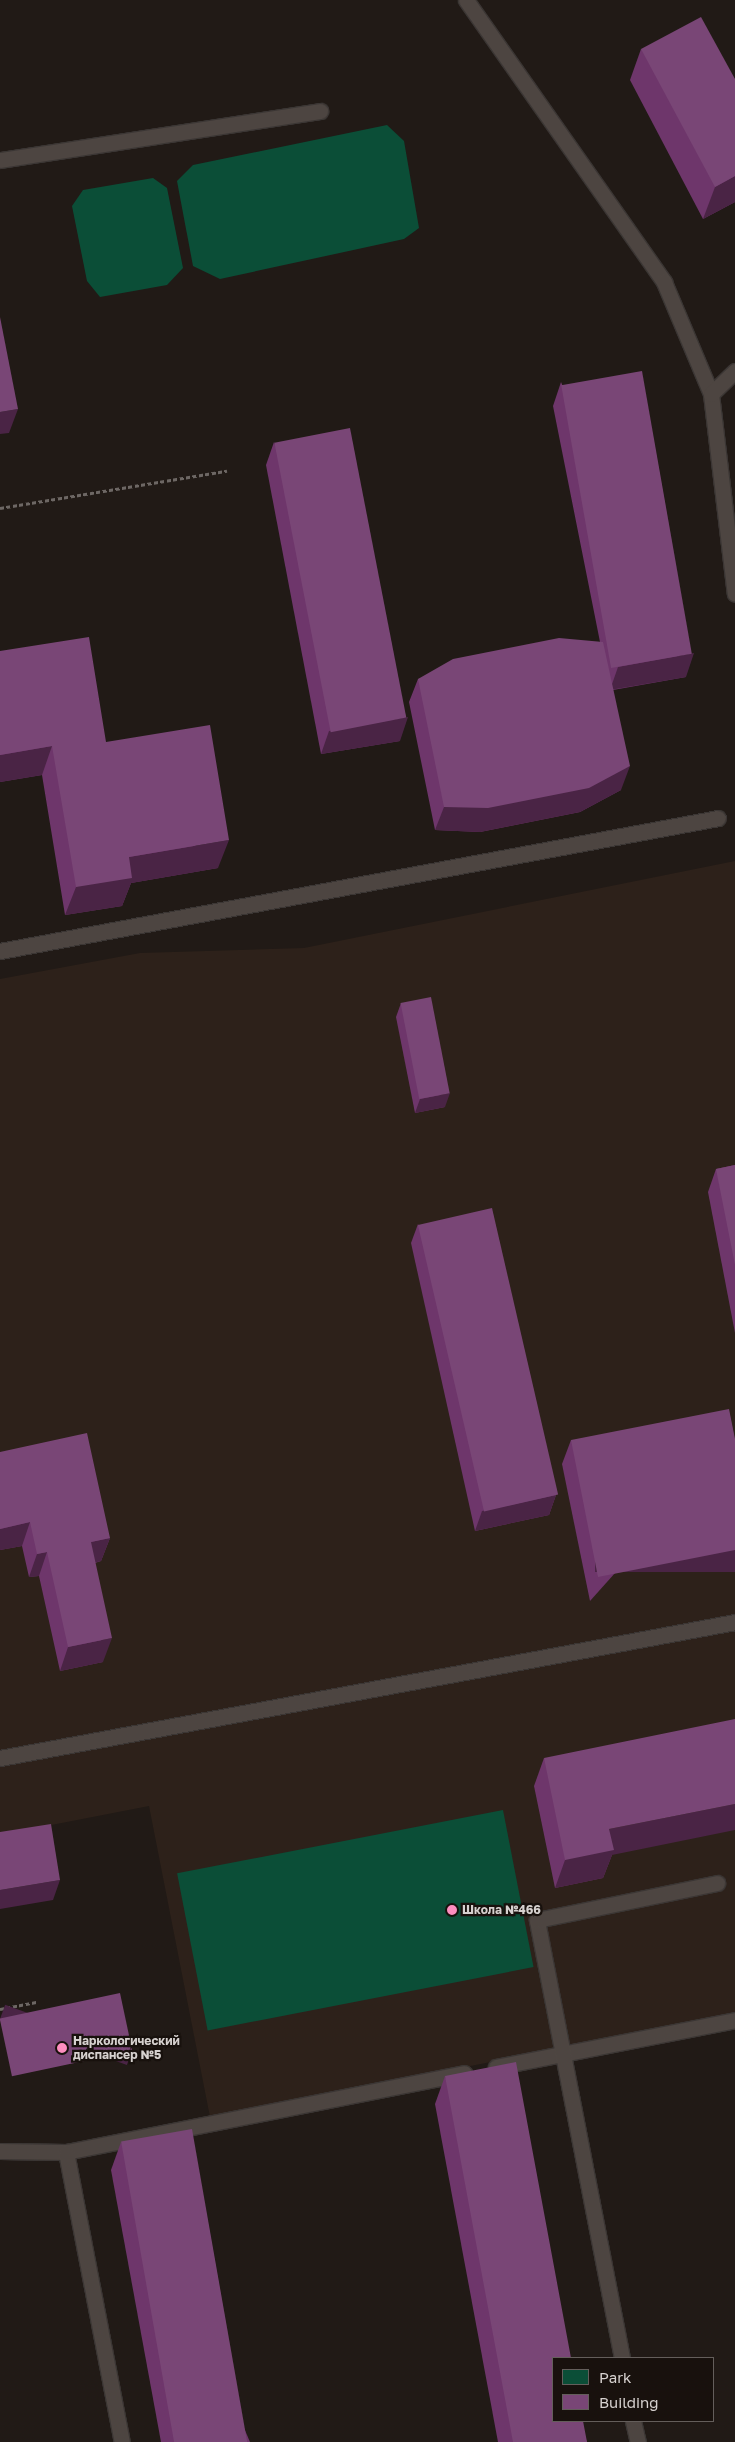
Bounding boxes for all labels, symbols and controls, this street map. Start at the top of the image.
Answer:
place label: Школа №466 [462,1903,541,1917]
marker: Школа №466 [446,1904,458,1916]
place label: Наркологический диспансер №5 [73,2034,180,2062]
marker: Наркологический диспансер №5 [55,2041,69,2055]
legend [552,2357,715,2422]
text: Park [599,2368,631,2386]
text: Building [599,2393,659,2411]

